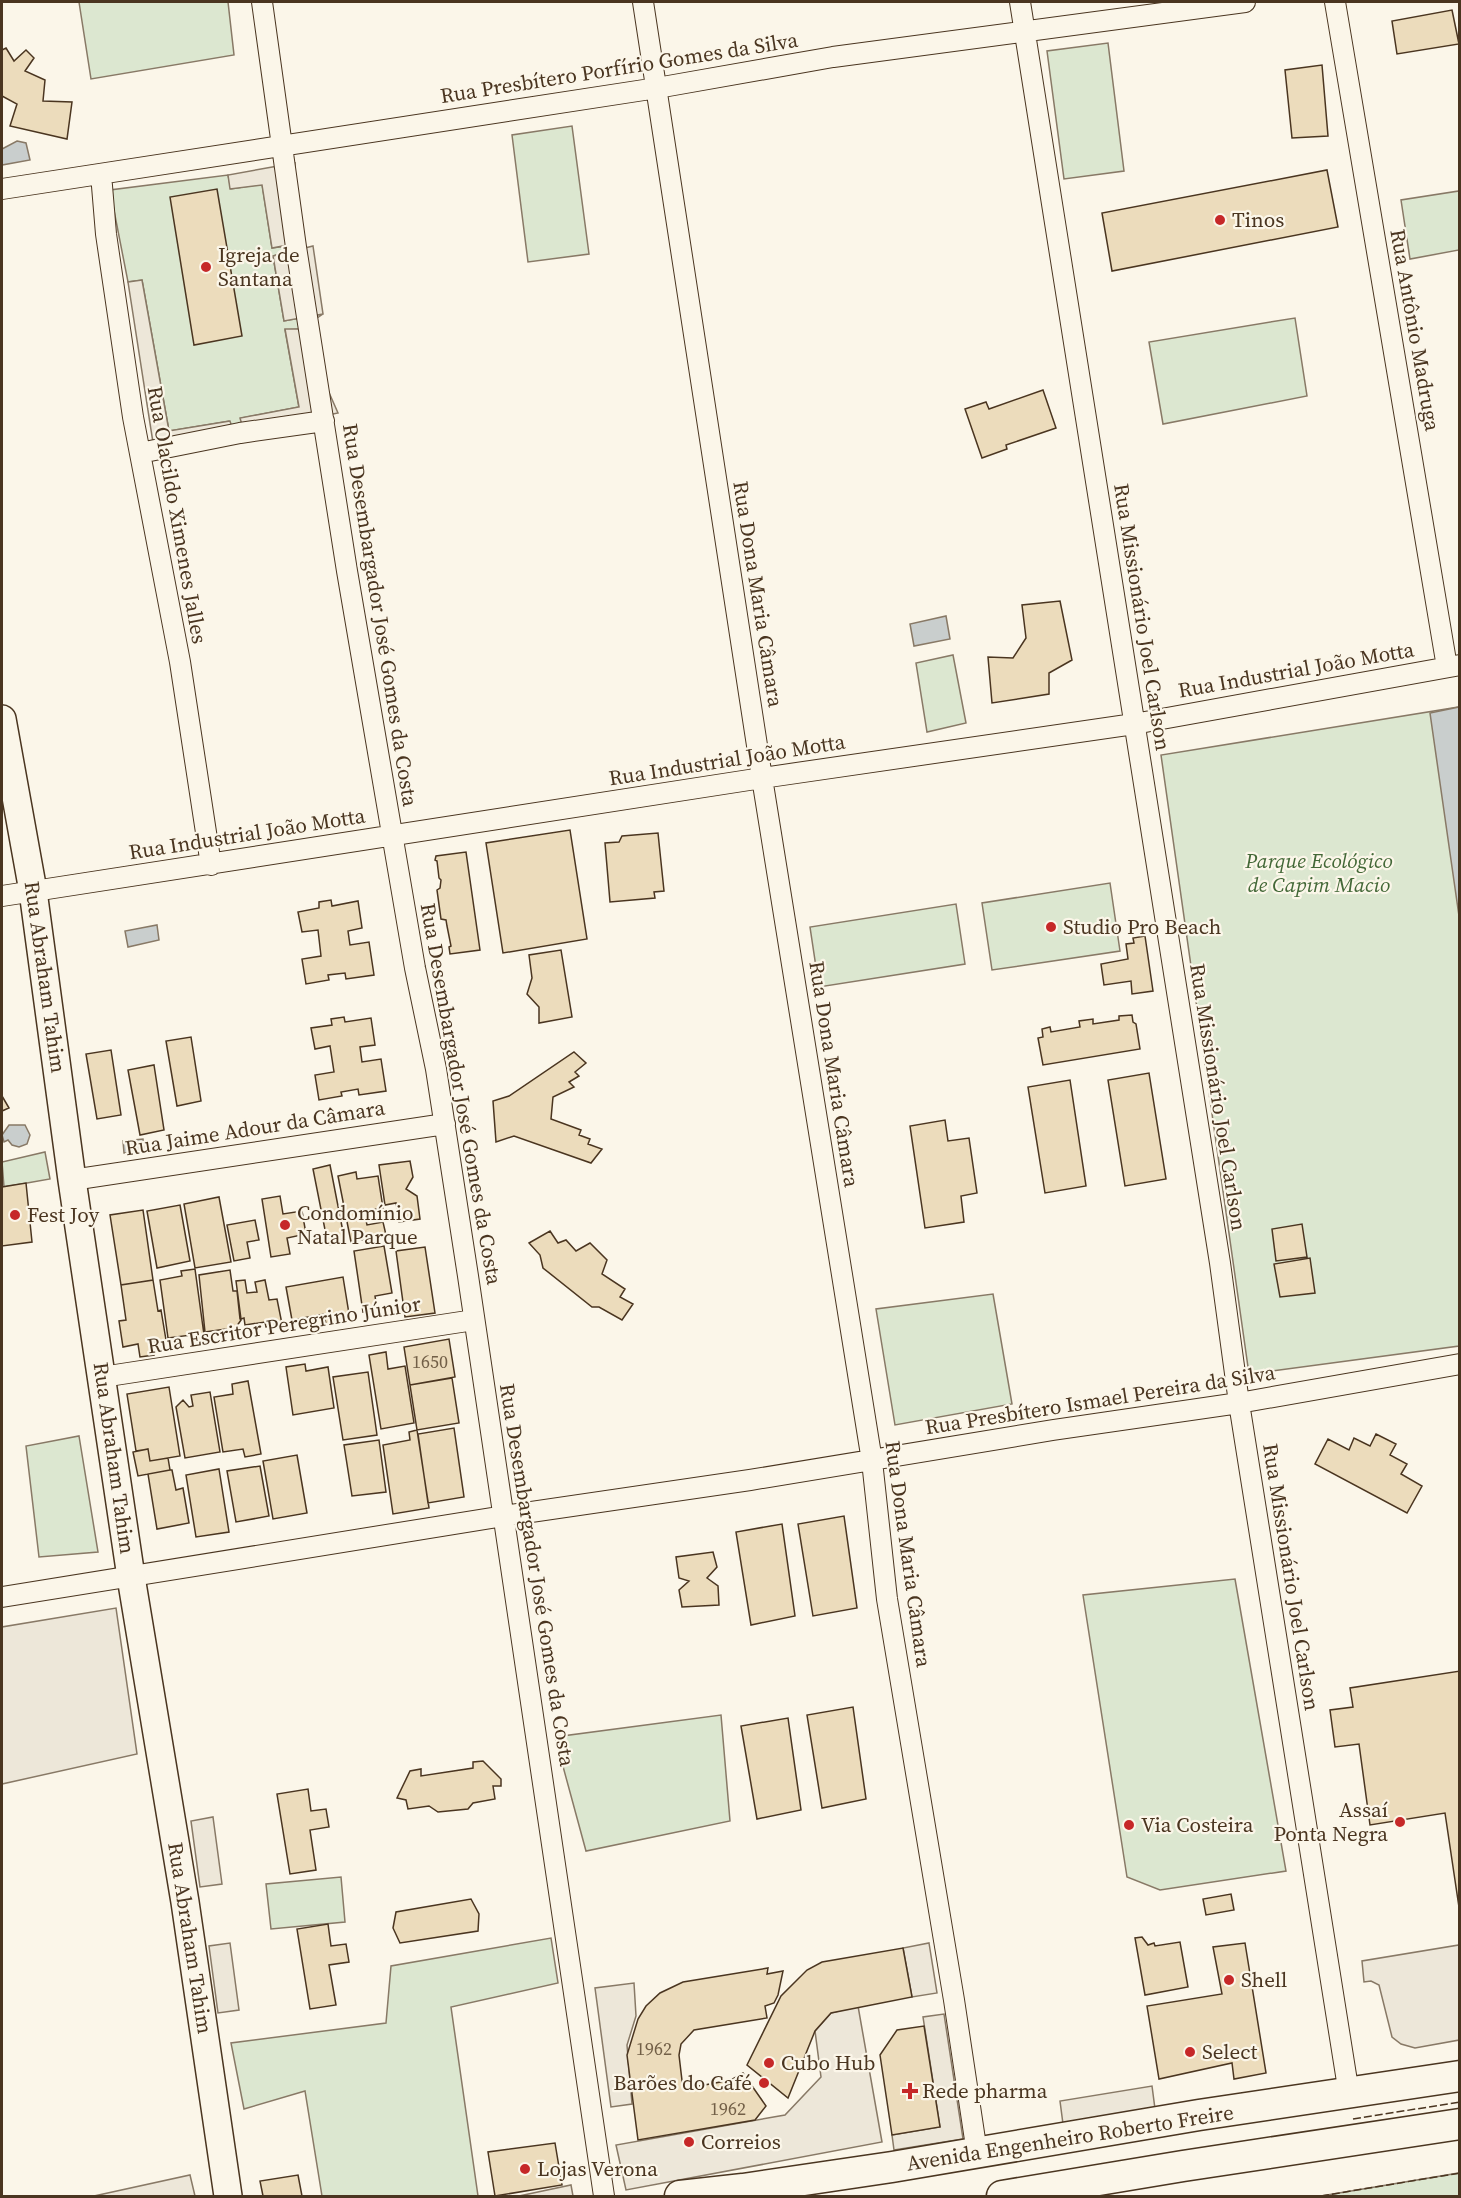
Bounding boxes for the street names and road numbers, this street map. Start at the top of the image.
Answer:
street label: Rua Presbítero Porfírio Gomes da Silva [438,25,800,110]
street label: Rua Antônio Madruga [1383,227,1448,434]
street label: Rua Olacildo Ximenes Jalles [141,384,214,646]
street label: Rua Desembargador José Gomes da Costa [336,421,425,809]
street label: Rua Dona Maria Câmara [726,479,791,709]
street label: Rua Missionário Joel Carlson [1107,481,1178,753]
street label: Rua Industrial João Motta [1176,634,1416,705]
street label: Rua Industrial João Motta [607,726,848,793]
street label: Rua Industrial João Motta [127,800,368,867]
street label: Rua Abraham Tahim [18,879,73,1075]
street label: Rua Desembargador José Gomes da Costa [414,901,509,1287]
street label: Rua Dona Maria Câmara [802,959,867,1189]
street label: Rua Missionário Joel Carlson [1183,961,1254,1233]
street label: Rua Jaime Adour da Câmara [123,1093,387,1162]
street label: Rua Escritor Peregrino Júnior [145,1289,423,1360]
street label: Rua Presbítero Ismael Pereira da Silva [923,1357,1277,1442]
street label: Rua Abraham Tahim [87,1360,142,1556]
street label: Rua Desembargador José Gomes da Costa [493,1381,582,1769]
street label: Rua Dona Maria Câmara [878,1439,939,1669]
street label: Rua Missionário Joel Carlson [1256,1441,1327,1713]
street label: Rua Abraham Tahim [161,1840,220,2036]
street label: Avenida Engenheiro Roberto Freire [904,2097,1236,2178]

